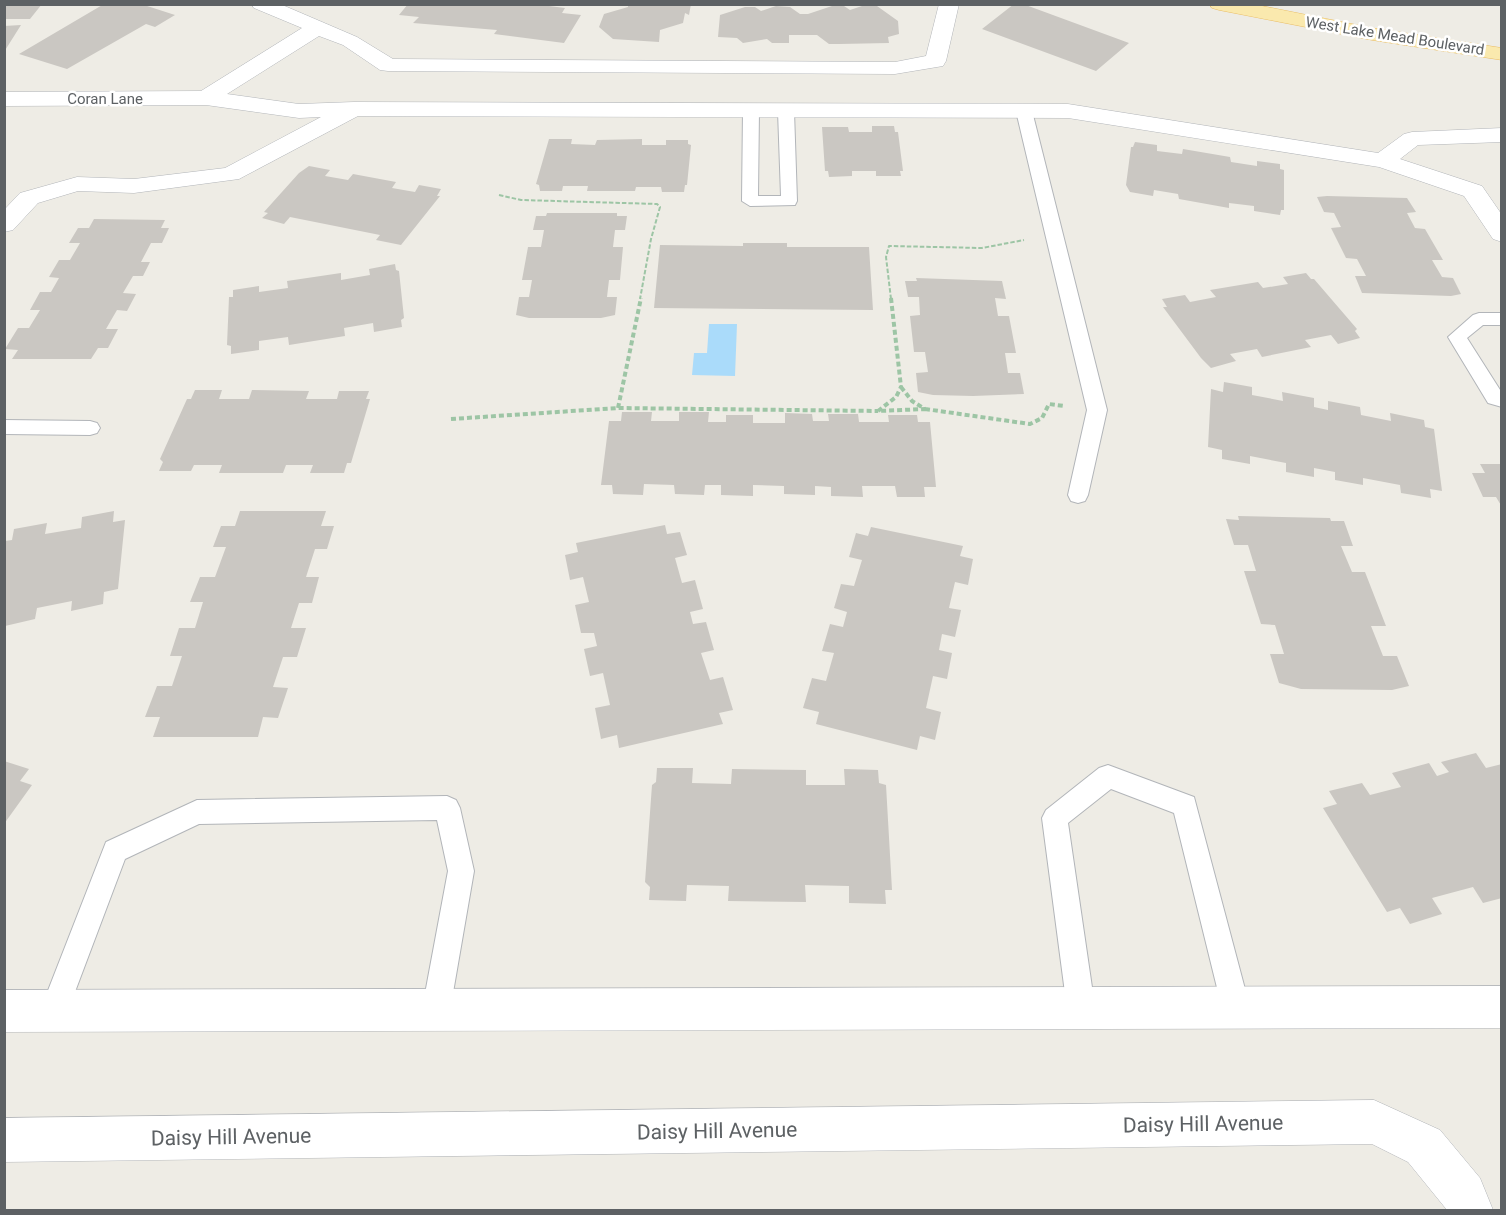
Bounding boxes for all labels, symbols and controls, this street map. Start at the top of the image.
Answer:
street label: West Lake Mead Boulevard [1304,13,1486,59]
street label: Coran Lane [67,90,143,108]
street label: Daisy Hill Avenue [1123,1111,1283,1137]
street label: Daisy Hill Avenue [637,1118,797,1144]
street label: Daisy Hill Avenue [151,1124,311,1150]

